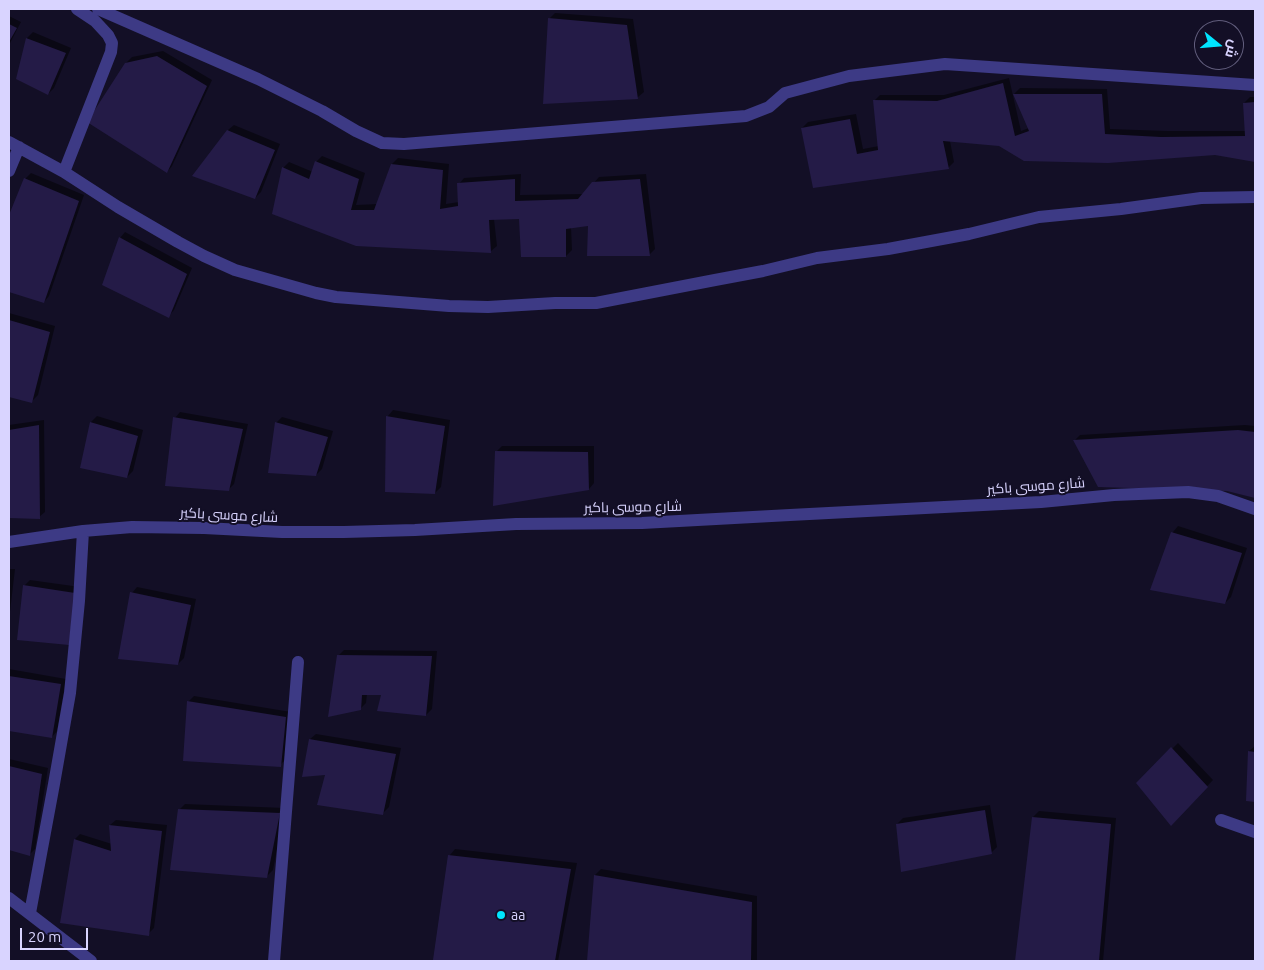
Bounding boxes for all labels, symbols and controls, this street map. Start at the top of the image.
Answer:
north arrow [1194,20,1244,70]
text: ش [1222,38,1243,60]
street label: شارع موسى باكير [986,474,1086,498]
street label: شارع موسى باكير [584,498,682,516]
street label: شارع موسى باكير [180,504,278,526]
place label: aa [511,907,525,923]
marker: aa [495,909,507,921]
scale bar [22,918,90,950]
text: 20 m [28,928,61,945]

